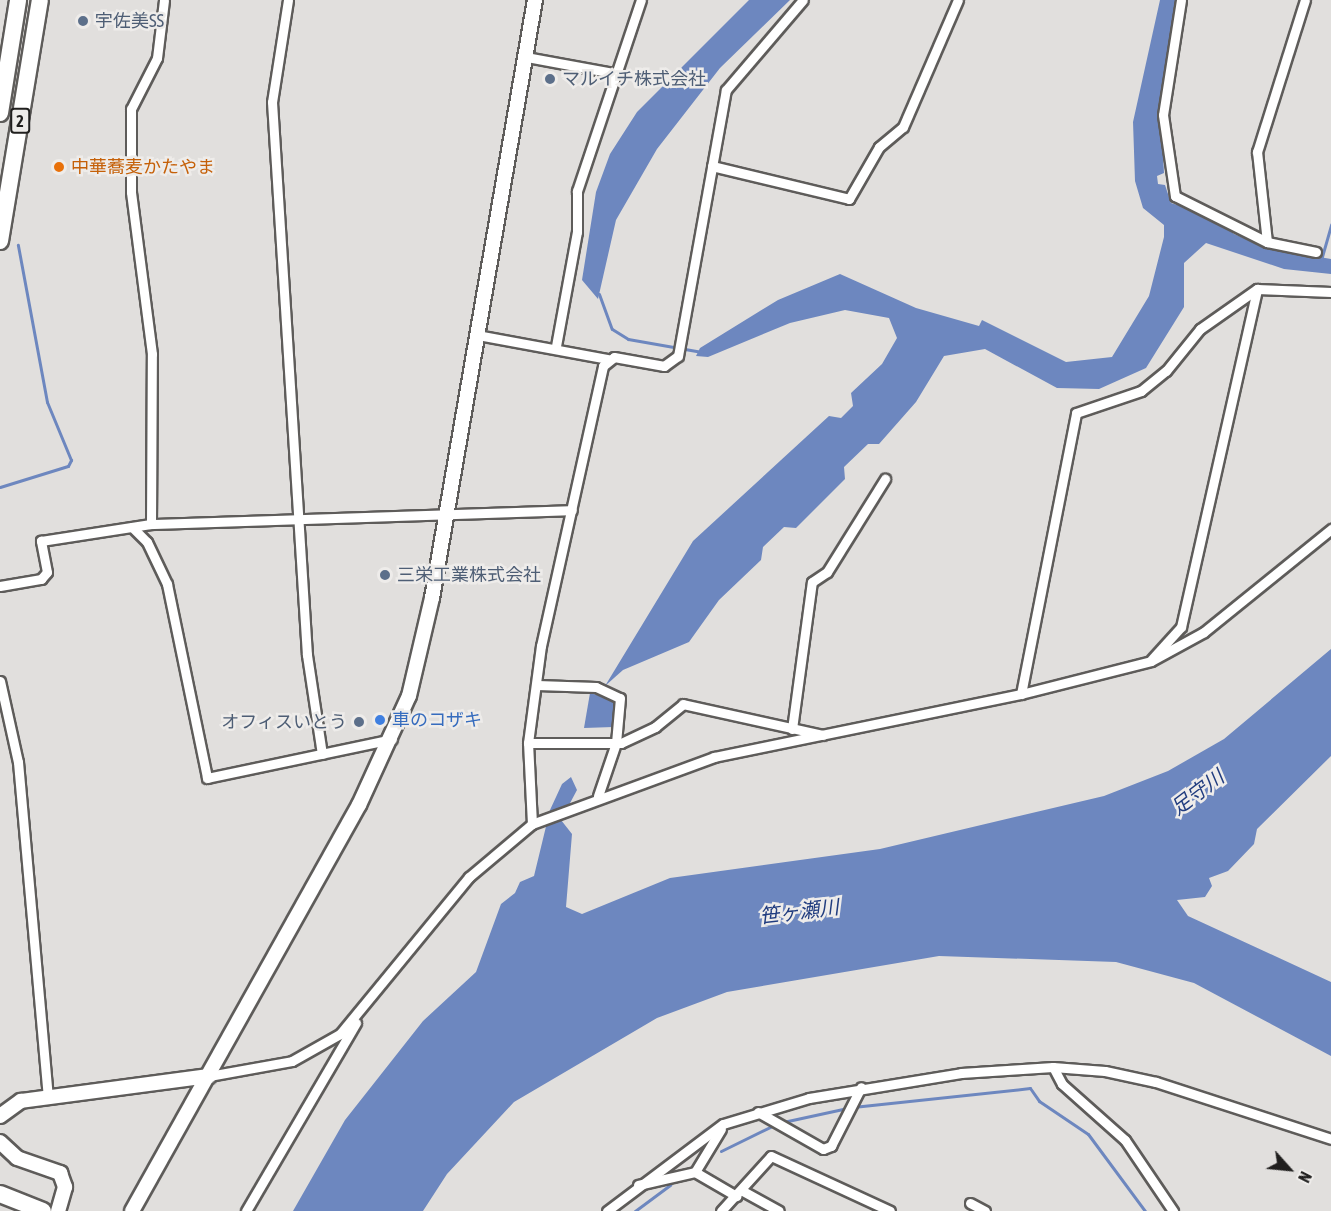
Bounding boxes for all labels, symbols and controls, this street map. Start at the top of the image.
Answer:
place label: 宇佐美SS [95,10,164,32]
marker: 宇佐美SS [76,14,90,28]
place label: マルイチ株式会社 [562,68,706,90]
marker: マルイチ株式会社 [543,72,557,86]
road number: 2 [10,108,31,134]
place label: 中華蕎麦かたやま [71,156,215,178]
marker: 中華蕎麦かたやま [52,160,66,174]
place label: 三栄工業株式会社 [397,564,541,586]
marker: 三栄工業株式会社 [378,568,392,582]
place label: 車のコザキ [392,709,482,731]
place label: オフィスいとう [221,711,347,733]
marker: 車のコザキ [373,713,387,727]
marker: オフィスいとう [352,715,366,729]
water label: 足守川 [1166,764,1228,820]
water label: 笹ヶ瀬川 [758,894,840,928]
north arrow [1259,1139,1319,1199]
text: N [1295,1169,1315,1185]

